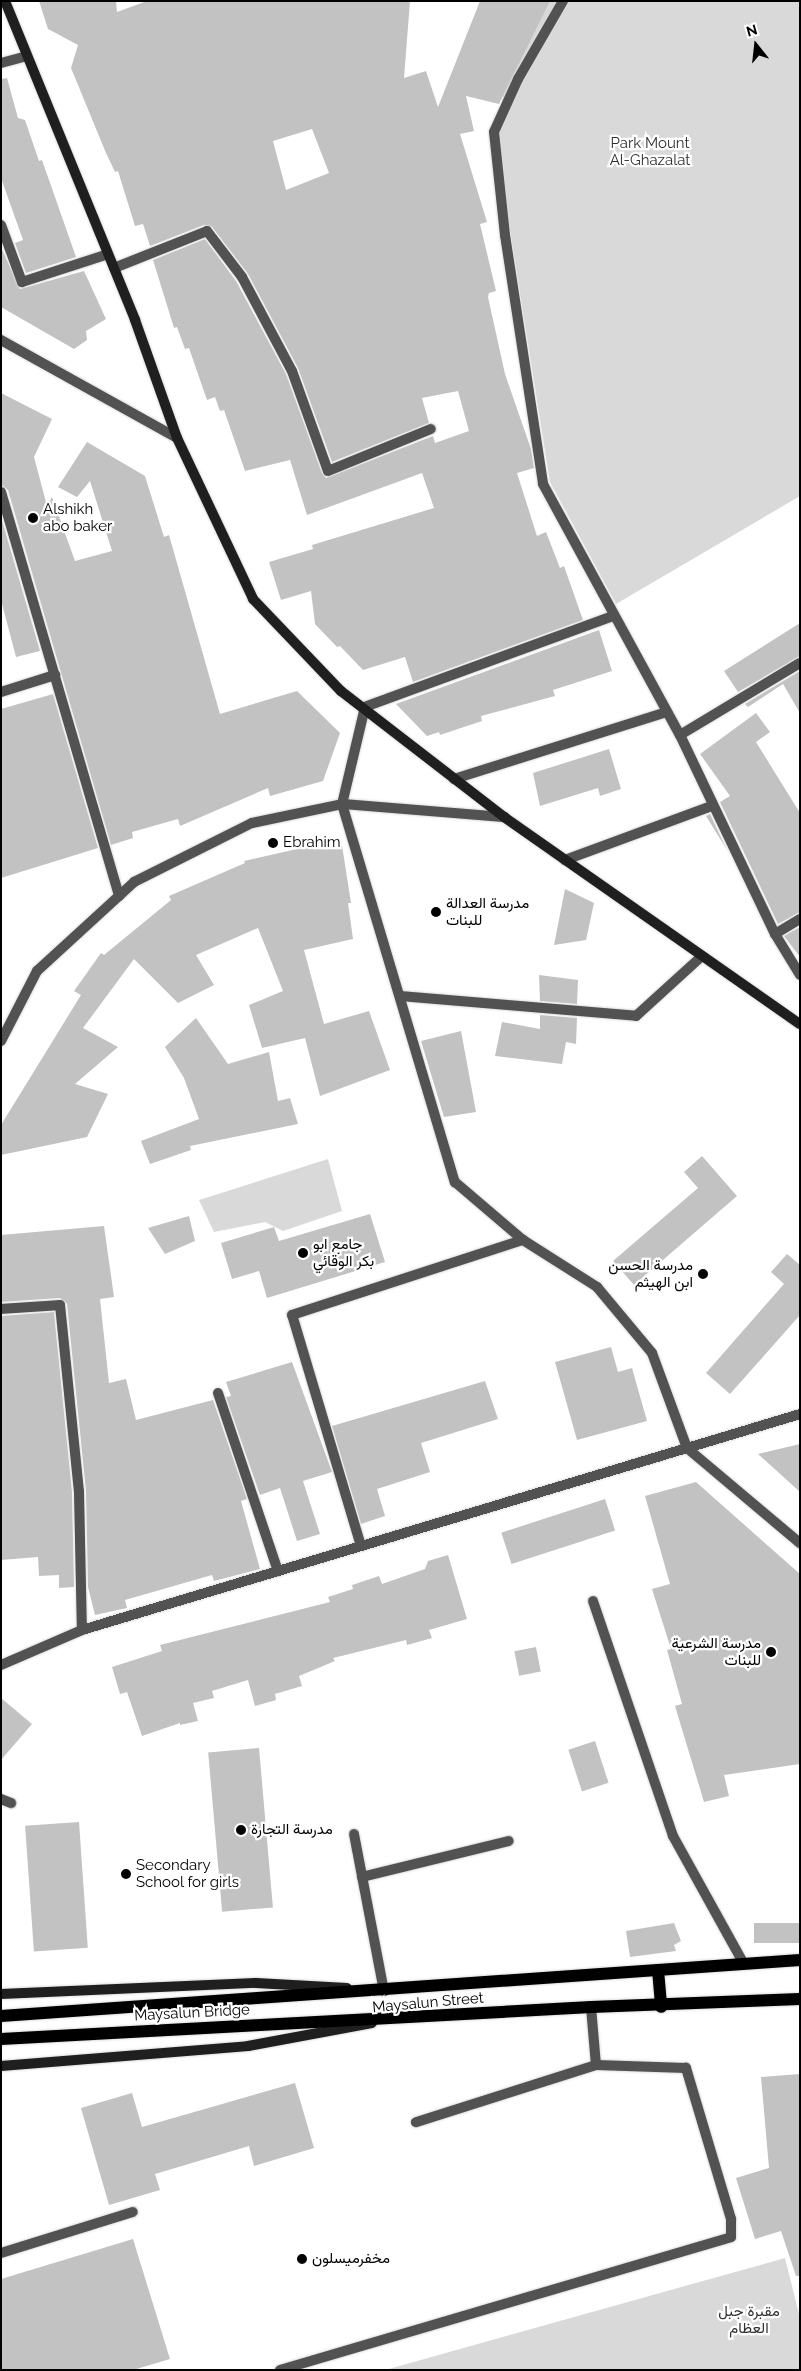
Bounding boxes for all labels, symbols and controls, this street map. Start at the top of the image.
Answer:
north arrow [731,20,781,70]
text: N [745,21,759,40]
park label: Park Mount Al-Ghazalat [610,134,690,169]
place label: Alshikh abo baker [43,500,112,535]
marker: Alshikh abo baker [27,512,39,524]
place label: Ebrahim [283,834,341,852]
marker: Ebrahim [267,837,279,849]
place label: مدرسة العدالة للبنات [446,894,529,929]
marker: مدرسة العدالة للبنات [430,906,442,918]
place label: جامع ابو بكر الوقائي [313,1235,374,1270]
marker: جامع ابو بكر الوقائي [297,1247,309,1259]
place label: مدرسة الحسن ابن الهيثم [608,1256,693,1291]
marker: مدرسة الحسن ابن الهيثم [697,1268,709,1280]
place label: مدرسة الشرعية للبنات [672,1634,761,1669]
marker: مدرسة الشرعية للبنات [765,1646,777,1658]
place label: مدرسة التجارة [251,1821,333,1839]
marker: مدرسة التجارة [235,1824,247,1836]
place label: Secondary School for girls [136,1856,240,1891]
marker: Secondary School for girls [120,1868,132,1880]
street label: Maysalun Street [372,1989,484,2017]
street label: Maysalun Bridge [134,2001,250,2025]
place label: مخفرميسلون [312,2250,390,2268]
marker: مخفرميسلون [296,2253,308,2265]
park label: مقبرة جبل العظام [718,2302,780,2337]

